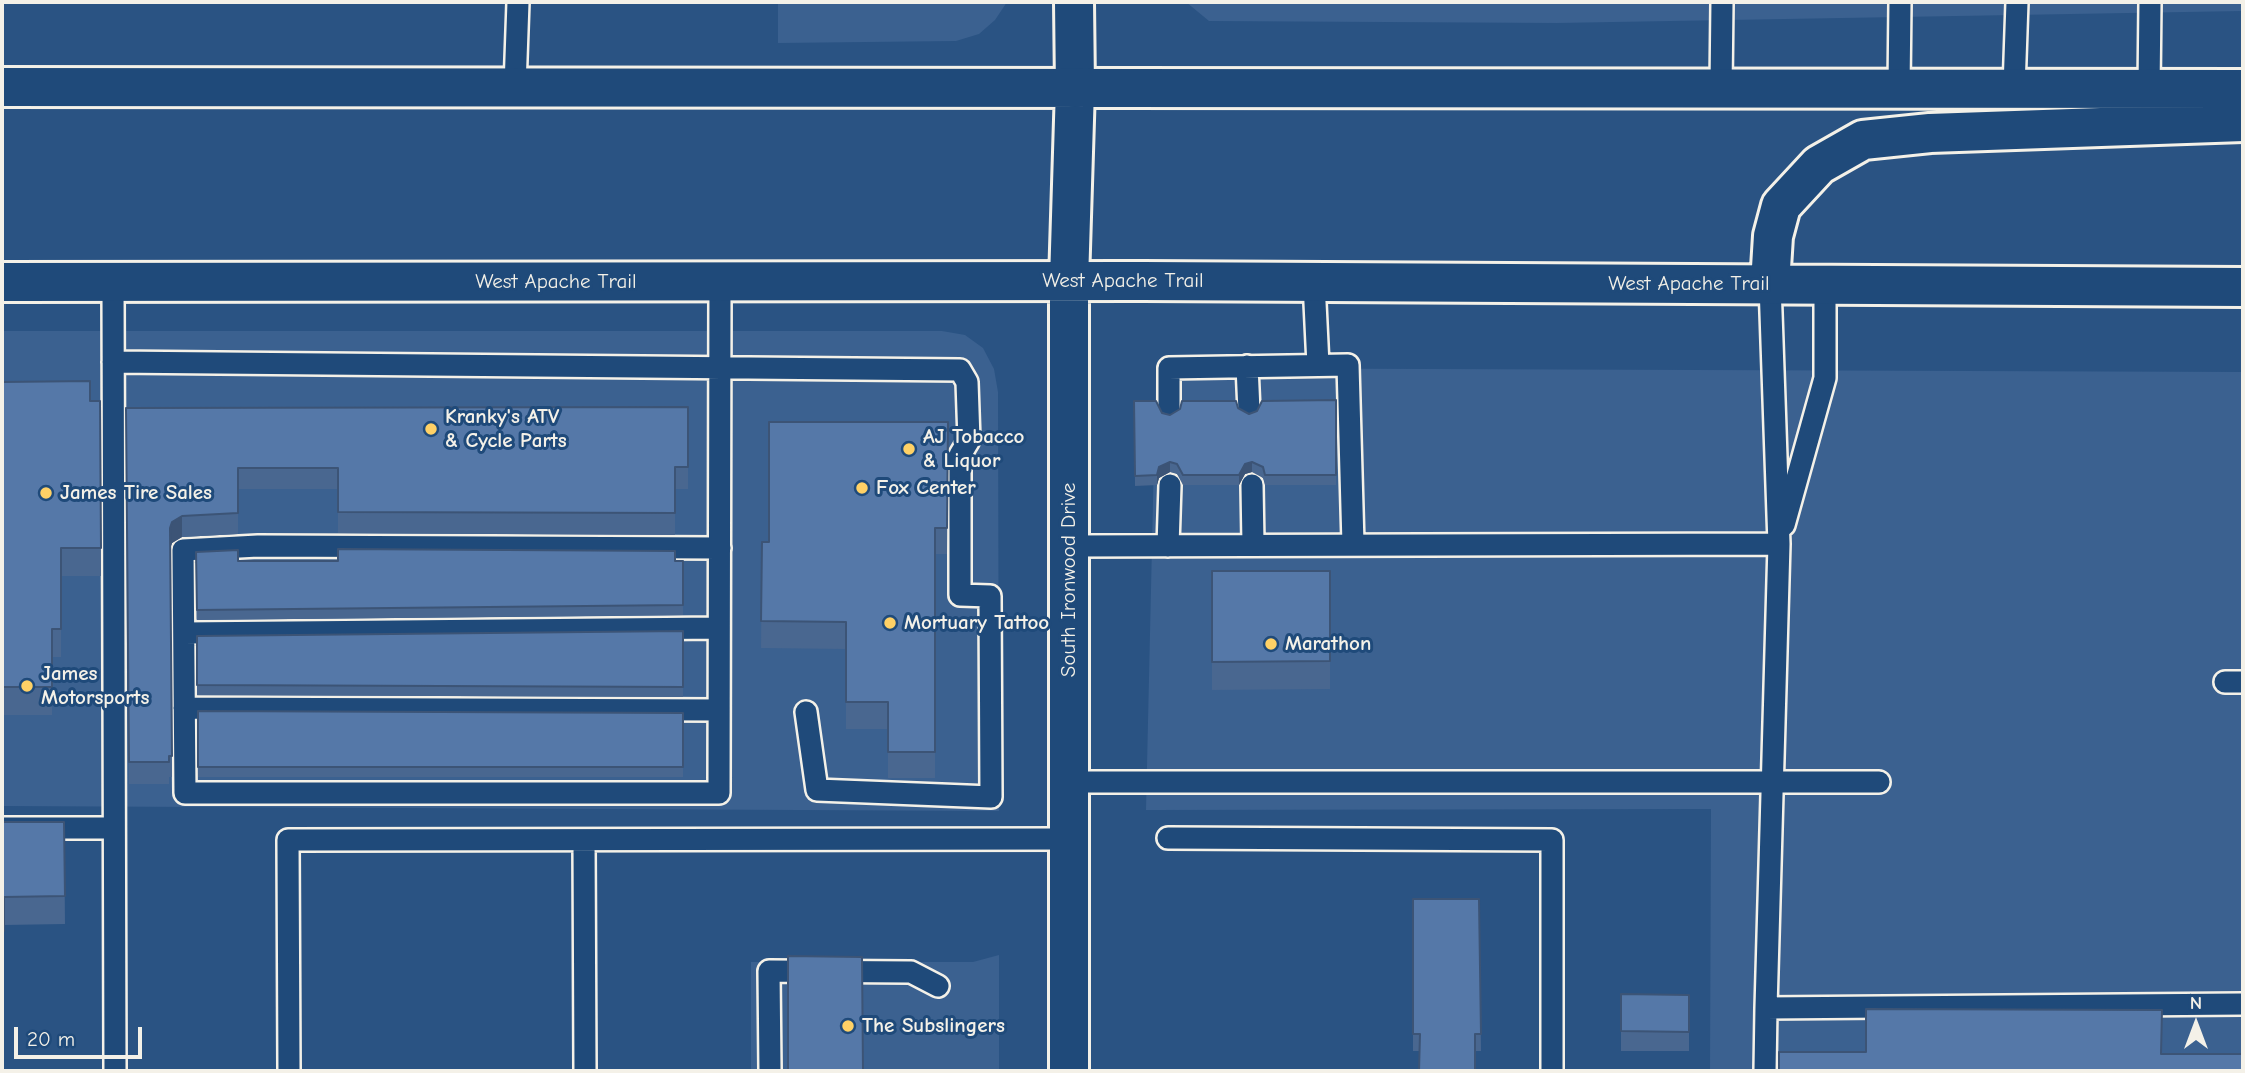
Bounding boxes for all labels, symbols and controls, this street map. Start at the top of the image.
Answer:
street label: West Apache Trail [1042,268,1204,294]
street label: West Apache Trail [475,269,637,295]
street label: West Apache Trail [1608,271,1770,297]
place label: Kranky's ATV & Cycle Parts [445,404,567,454]
marker: Kranky's ATV & Cycle Parts [423,421,439,437]
place label: AJ Tobacco & Liquor [923,424,1024,474]
marker: AJ Tobacco & Liquor [901,441,917,457]
place label: Fox Center [876,475,976,501]
place label: James Tire Sales [60,480,212,506]
marker: Fox Center [854,480,870,496]
street label: South Ironwood Drive [1056,483,1082,677]
marker: James Tire Sales [38,485,54,501]
place label: Mortuary Tattoo [904,610,1049,636]
marker: Mortuary Tattoo [882,615,898,631]
place label: Marathon [1285,631,1371,657]
marker: Marathon [1263,636,1279,652]
place label: James Motorsports [41,661,149,711]
marker: James Motorsports [19,678,35,694]
north arrow [2161,989,2231,1059]
text: N [2190,992,2202,1014]
place label: The Subslingers [862,1013,1005,1039]
scale bar [18,1014,145,1058]
marker: The Subslingers [840,1018,856,1034]
text: 20 m [27,1027,75,1051]

